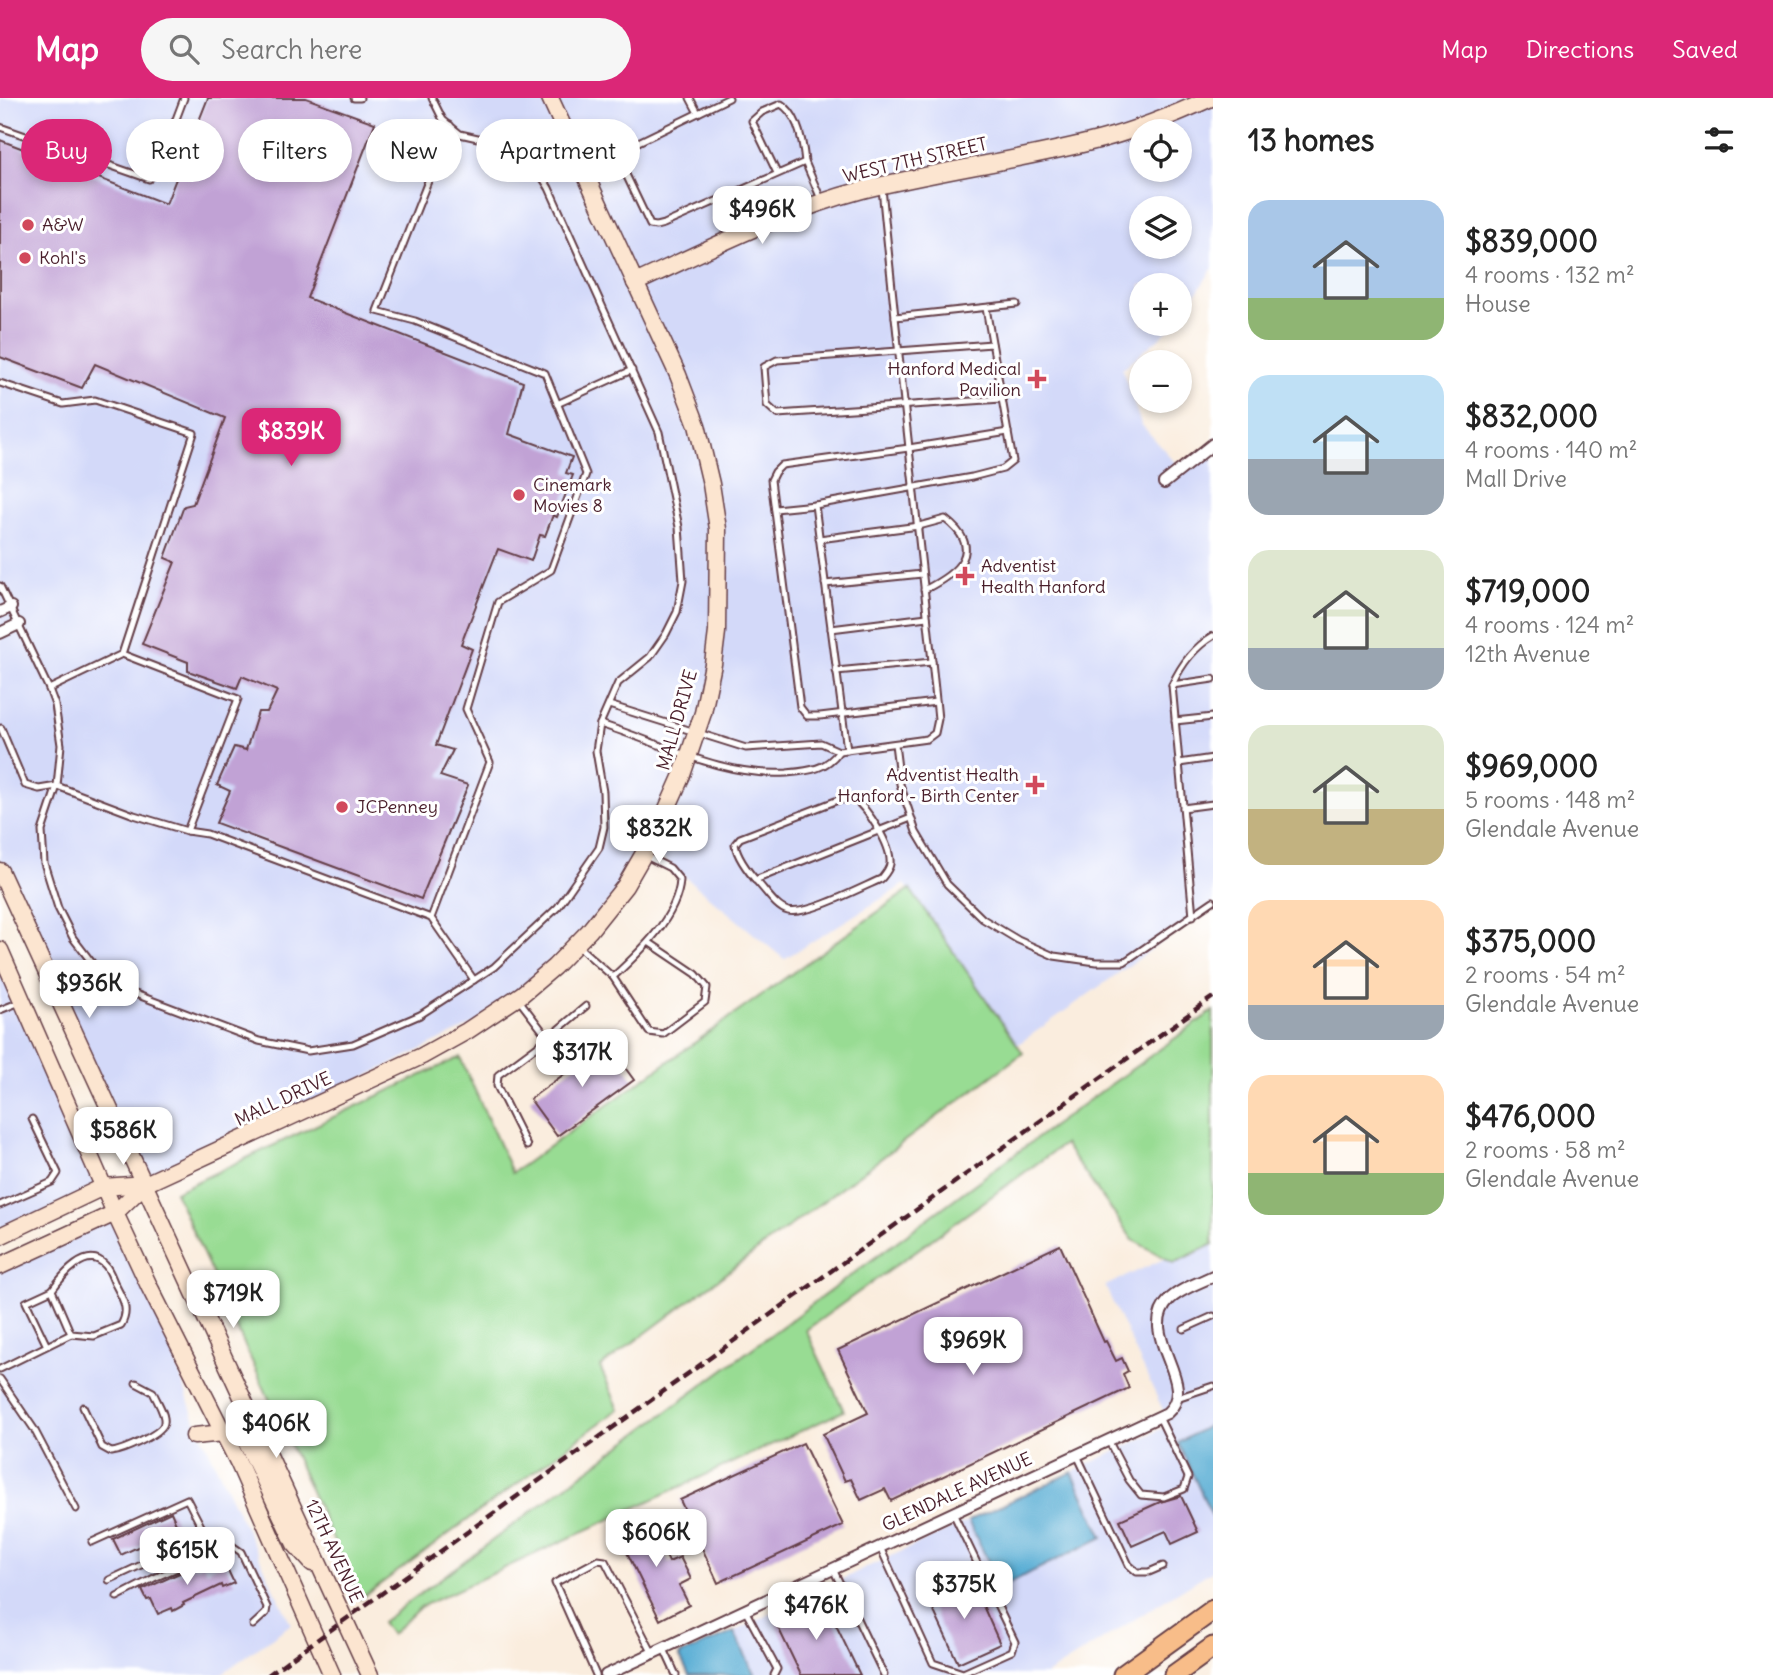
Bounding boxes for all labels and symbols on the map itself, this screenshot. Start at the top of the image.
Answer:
street label: WEST 7TH STREET [841,132,989,187]
pin: $496K [713,186,811,246]
place label: A&W [42,213,84,236]
marker: A&W [20,217,36,233]
place label: Kohl's [39,246,86,269]
marker: Kohl's [17,250,33,266]
place label: Hanford Medical Pavilion [888,357,1021,401]
marker: Hanford Medical Pavilion [1027,369,1047,389]
pin: $839K [242,408,340,468]
place label: Cinemark Movies 8 [533,473,612,517]
marker: Cinemark Movies 8 [511,487,527,503]
place label: Adventist Health Hanford [981,554,1106,598]
marker: Adventist Health Hanford [955,566,975,586]
street label: MALL DRIVE [651,667,702,773]
place label: Adventist Health Hanford - Birth Center [838,763,1020,807]
marker: Adventist Health Hanford - Birth Center [1025,775,1045,795]
place label: JCPenney [356,795,438,818]
marker: JCPenney [334,799,350,815]
pin: $832K [610,806,708,865]
pin: $936K [40,960,138,1020]
pin: $317K [533,1030,631,1089]
street label: MALL DRIVE [231,1066,335,1131]
pin: $586K [74,1108,172,1167]
pin: $719K [184,1270,282,1330]
pin: $969K [924,1318,1022,1377]
pin: $406K [227,1400,325,1460]
street label: GLENDALE AVENUE [878,1447,1035,1536]
street label: 12TH AVENUE [300,1495,368,1606]
pin: $606K [607,1510,705,1569]
pin: $615K [138,1528,236,1587]
pin: $375K [915,1562,1013,1621]
pin: $476K [767,1582,865,1642]

